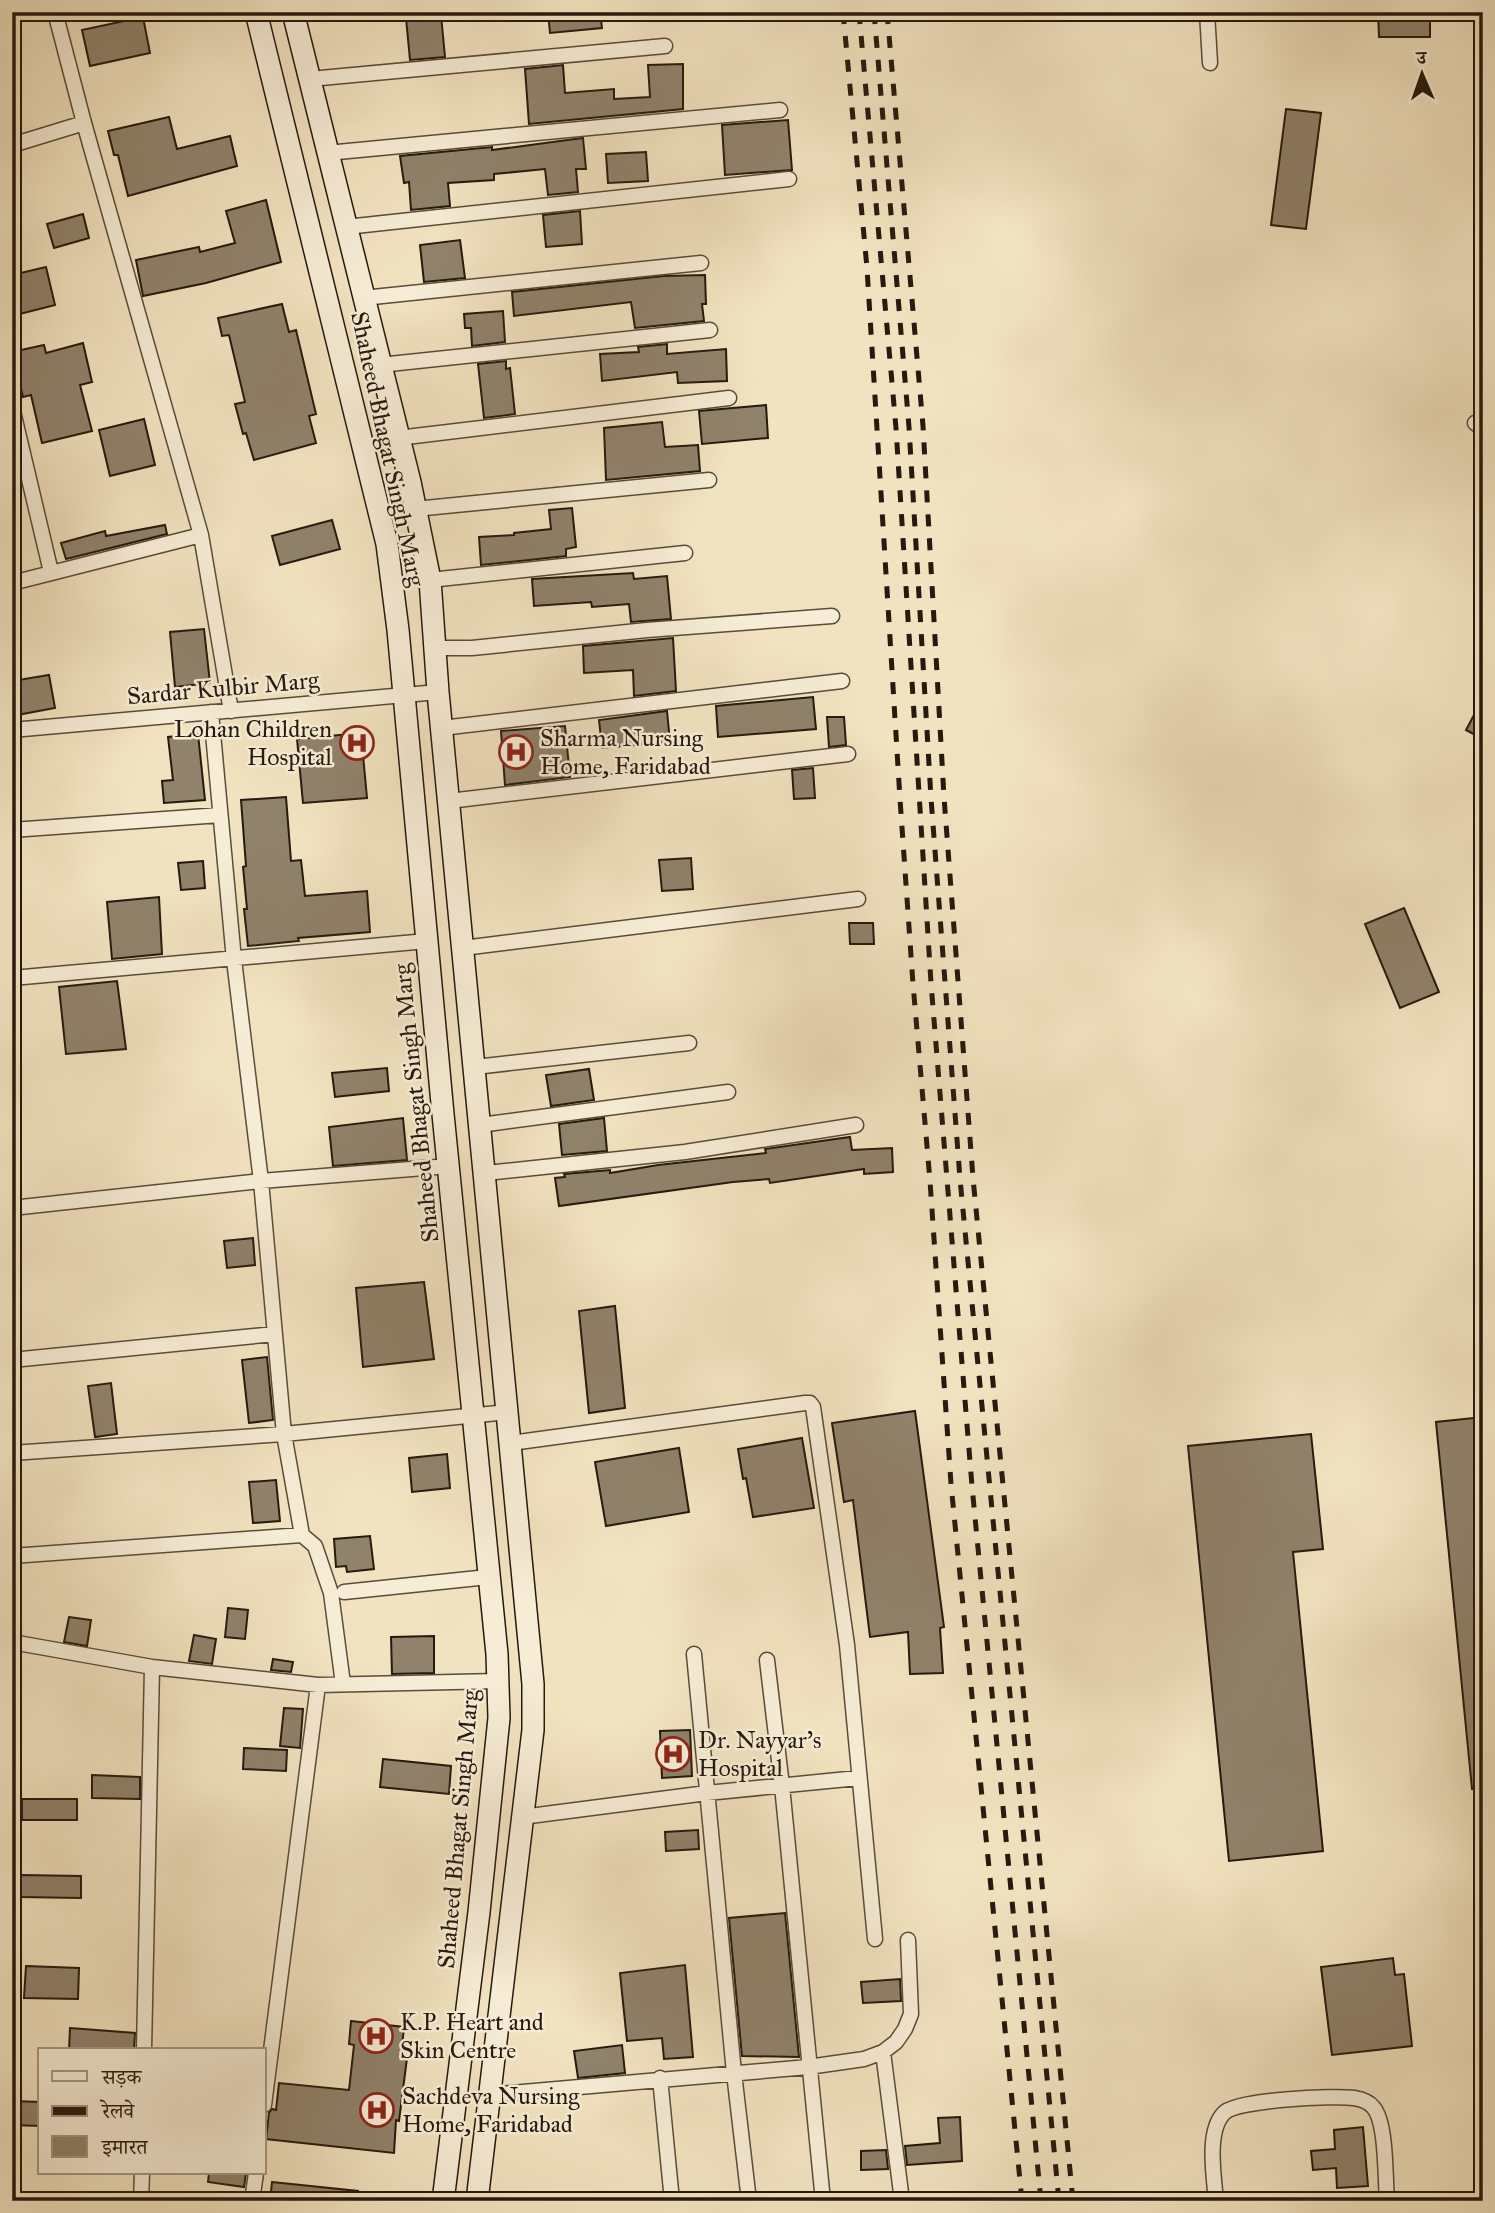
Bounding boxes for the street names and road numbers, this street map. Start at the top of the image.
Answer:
street label: Shaheed Bhagat Singh Marg [344,309,432,590]
street label: Sardar Kulbir Marg [126,665,321,711]
street label: Shaheed Bhagat Singh Marg [386,961,446,1244]
street label: Shaheed Bhagat Singh Marg [431,1687,485,1970]

